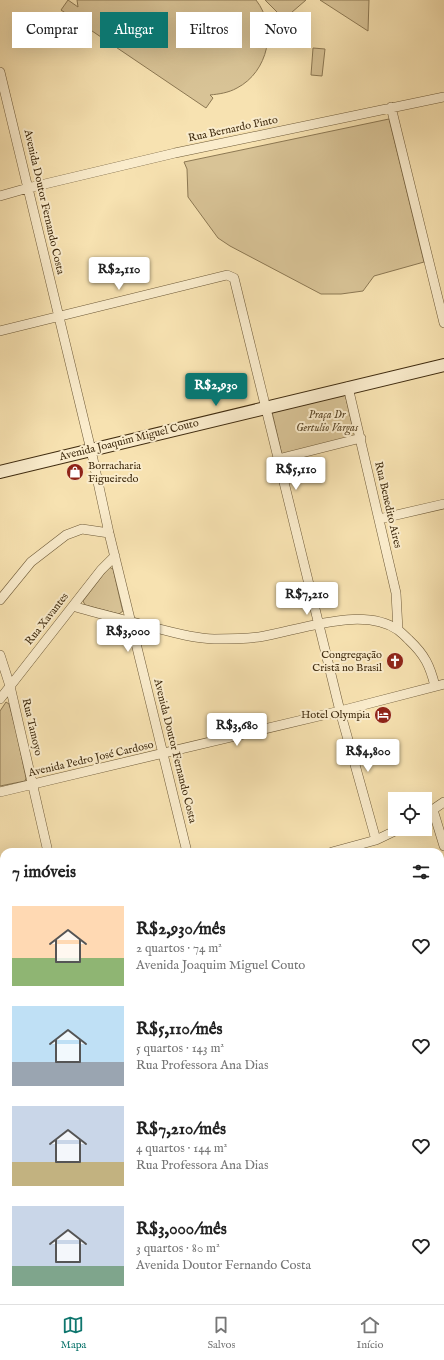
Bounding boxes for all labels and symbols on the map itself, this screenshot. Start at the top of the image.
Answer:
street label: Rua Bernardo Pinto [187,113,279,145]
street label: Avenida Doutor Fernando Costa [20,127,68,276]
pin: R$2,110 [82,257,156,291]
pin: R$2,930 [179,373,253,407]
park label: Praça Dr Gertulio Vargas [296,408,359,436]
street label: Avenida Joaquim Miguel Couto [57,416,200,464]
pin: R$5,110 [259,457,333,491]
place label: Borracharia Figueiredo [88,459,141,486]
street label: Rua Benedito Aires [371,460,405,550]
shop icon: Borracharia Figueiredo [65,462,85,482]
pin: R$7,210 [270,582,344,616]
street label: Rua Xavantes [22,590,72,648]
pin: R$3,000 [91,619,165,653]
place label: Congregação Cristã no Brasil [312,648,382,675]
church icon: Congregação Cristã no Brasil [385,651,405,671]
street label: Avenida Doutor Fernando Costa [150,676,200,825]
street label: Rua Tamoyo [19,697,45,757]
hotel icon: Hotel Olympia [373,705,393,725]
place label: Hotel Olympia [301,708,370,722]
pin: R$3,680 [200,713,274,747]
street label: Avenida Pedro José Cardoso [26,738,155,780]
pin: R$4,800 [331,739,405,773]

